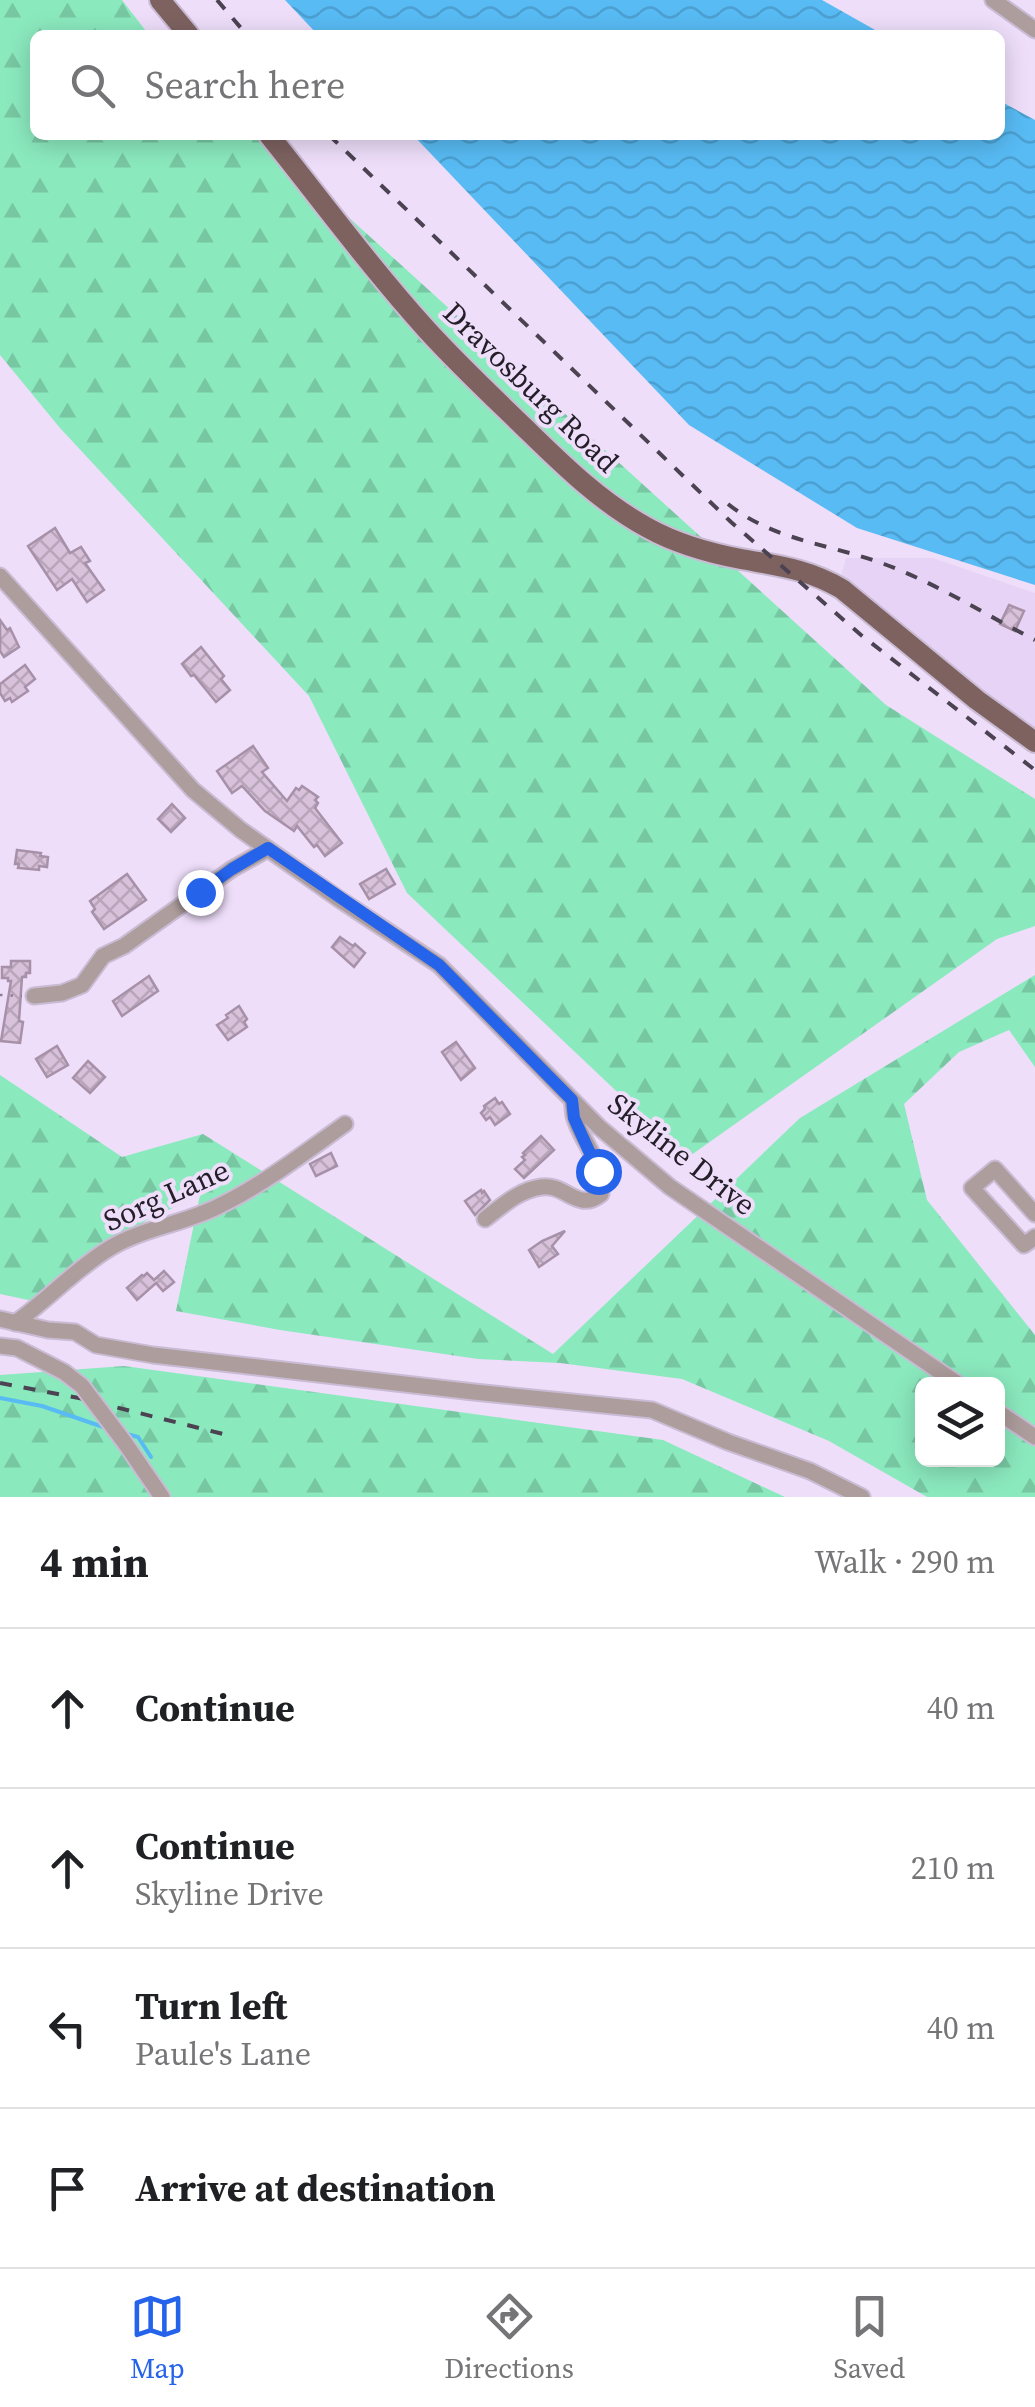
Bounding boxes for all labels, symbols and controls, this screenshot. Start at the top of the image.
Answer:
search box [30,30,1005,140]
icon: search [65,58,120,113]
text: Search here [145,59,345,111]
street label: Dravosburg Road [434,293,628,481]
route end [178,870,224,916]
street label: Skyline Drive [600,1083,764,1225]
street label: Sorg Lane [97,1149,235,1241]
route start [576,1149,622,1195]
map controls [915,1377,1005,1467]
button: layers [915,1377,1005,1467]
text: 4 min [40,1533,149,1591]
text: Walk · 290 m [814,1540,995,1584]
icon: ahead [40,1681,95,1736]
text: Continue [135,1682,295,1734]
text: 40 m [927,1686,995,1730]
text: Continue [135,1820,295,1872]
icon: ahead [40,1841,95,1896]
text: 210 m [911,1846,995,1890]
text: Skyline Drive [135,1872,324,1916]
text: Turn left [135,1980,287,2032]
icon: left [40,2001,95,2056]
text: 40 m [927,2006,995,2050]
text: Paule's Lane [135,2032,311,2076]
icon: arrive [40,2161,95,2216]
text: Arrive at destination [135,2162,496,2214]
tab: Map [130,2289,185,2387]
tab: Directions [444,2289,574,2387]
tab: Saved [833,2289,905,2387]

